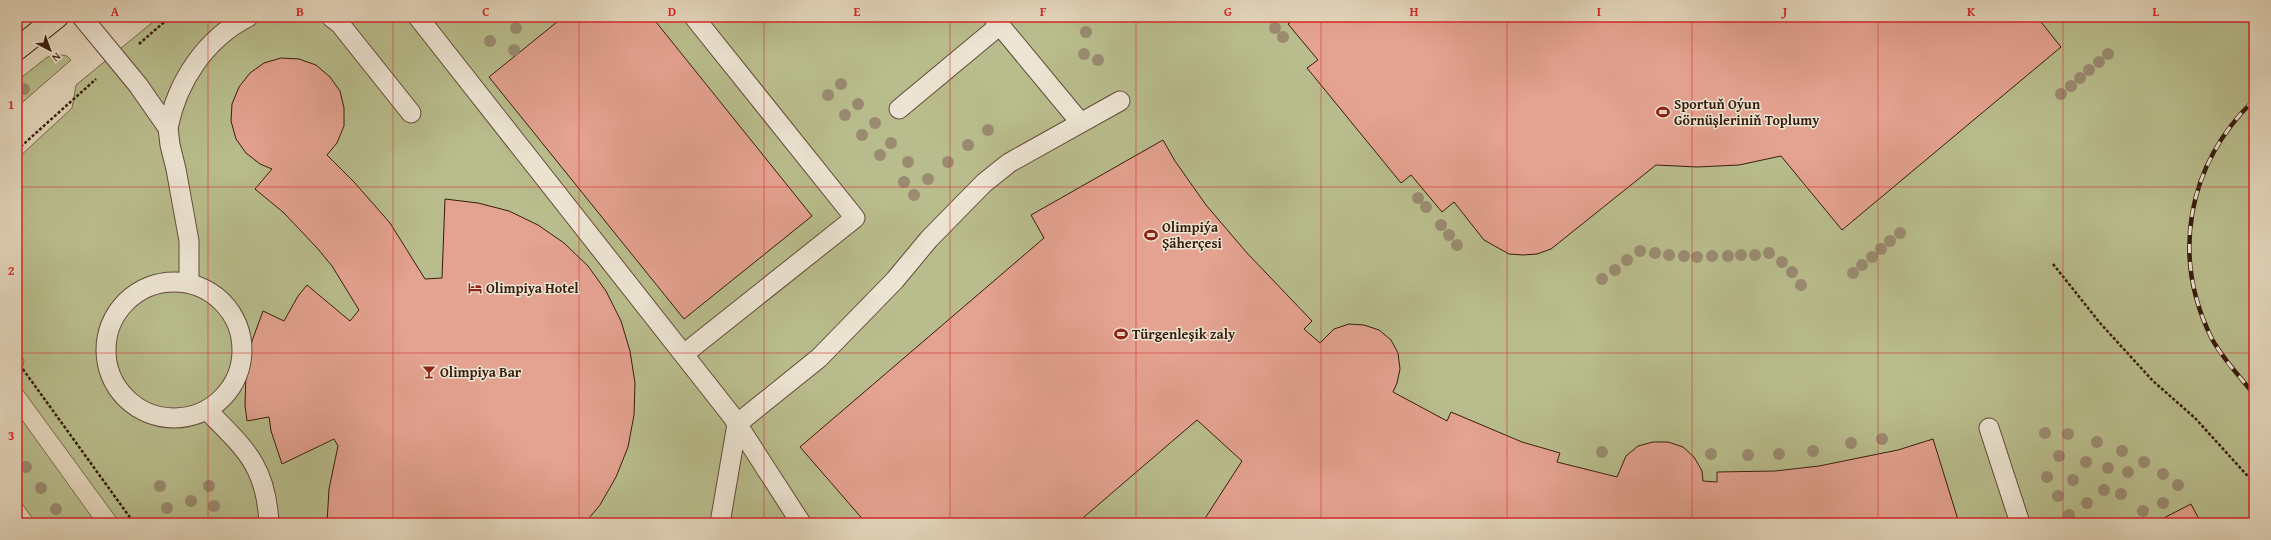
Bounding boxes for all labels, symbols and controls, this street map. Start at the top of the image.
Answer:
text: A [111,2,120,21]
text: B [296,2,304,21]
text: C [482,2,490,21]
text: D [668,2,676,21]
text: E [854,2,861,21]
text: F [1040,2,1047,21]
text: G [1224,2,1232,21]
text: H [1409,2,1419,21]
text: I [1597,2,1601,21]
text: J [1781,2,1788,21]
text: K [1967,2,1976,21]
text: L [2153,2,2160,21]
north arrow [30,30,70,70]
text: N [48,49,65,66]
place label: Sportuň Oýun Görnüşleriniň Toplumy [1674,94,1820,130]
text: 1 [8,95,14,114]
sports icon: Sportuň Oýun Görnüşleriniň Toplumy [1655,104,1671,120]
place label: Olimpiýa Şäherçesi [1162,217,1222,253]
sports icon: Olimpiýa Şäherçesi [1143,227,1159,243]
text: 2 [8,261,15,280]
place label: Olimpiya Hotel [486,278,579,298]
hotel icon: Olimpiya Hotel [467,280,483,296]
place label: Türgenleşik zaly [1132,324,1236,344]
sports icon: Türgenleşik zaly [1113,326,1129,342]
place label: Olimpiya Bar [440,362,522,382]
bar icon: Olimpiya Bar [421,364,437,380]
text: 3 [8,426,14,445]

